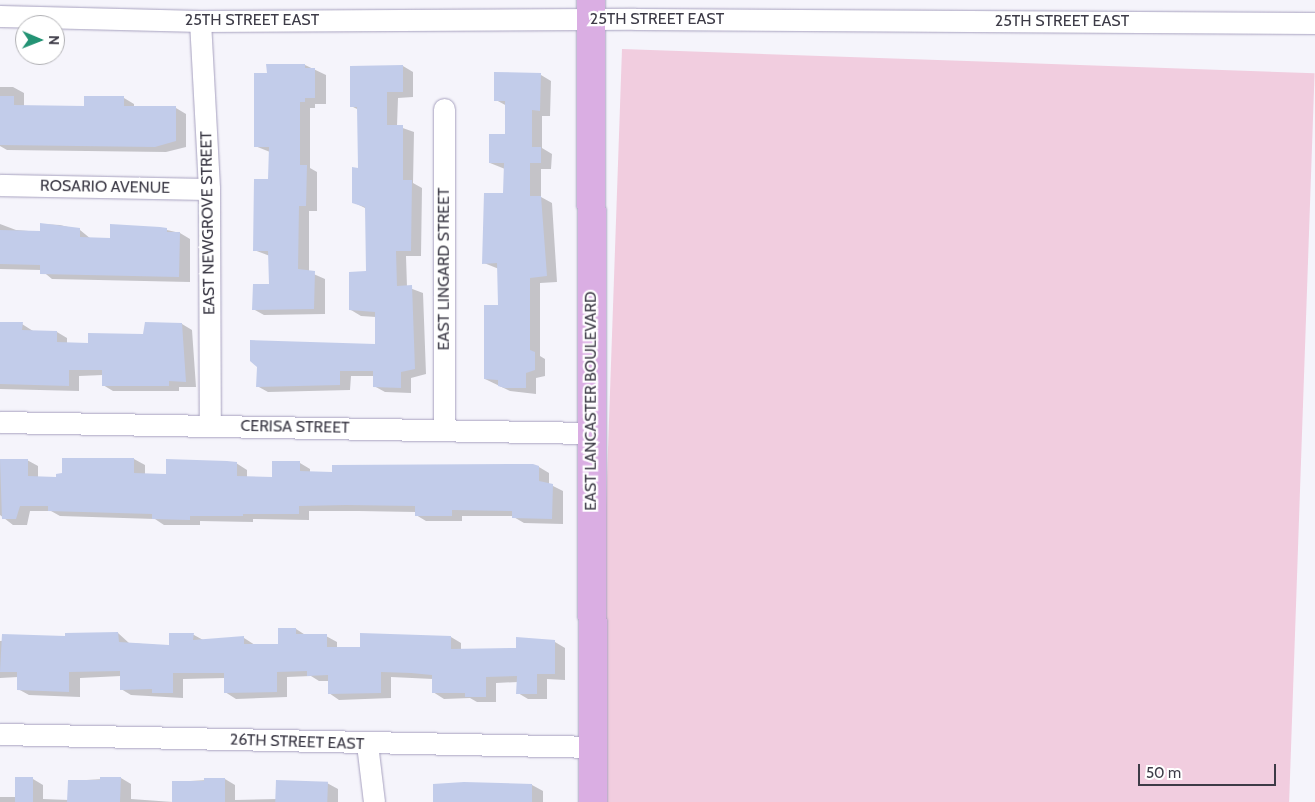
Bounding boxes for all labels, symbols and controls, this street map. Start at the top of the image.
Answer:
street label: 25TH STREET EAST [590,9,724,29]
street label: 25TH STREET EAST [185,10,319,30]
street label: 25TH STREET EAST [995,11,1129,31]
north arrow [15,15,65,65]
text: N [45,35,63,45]
street label: EAST NEWGROVE STREET [197,131,219,315]
street label: ROSARIO AVENUE [40,176,170,198]
street label: EAST LINGARD STREET [434,188,454,350]
street label: EAST LANCASTER BOULEVARD [581,291,601,511]
street label: CERISA STREET [240,416,350,438]
street label: 26TH STREET EAST [229,730,365,754]
scale bar [1140,754,1278,786]
text: 50 m [1146,764,1181,782]

